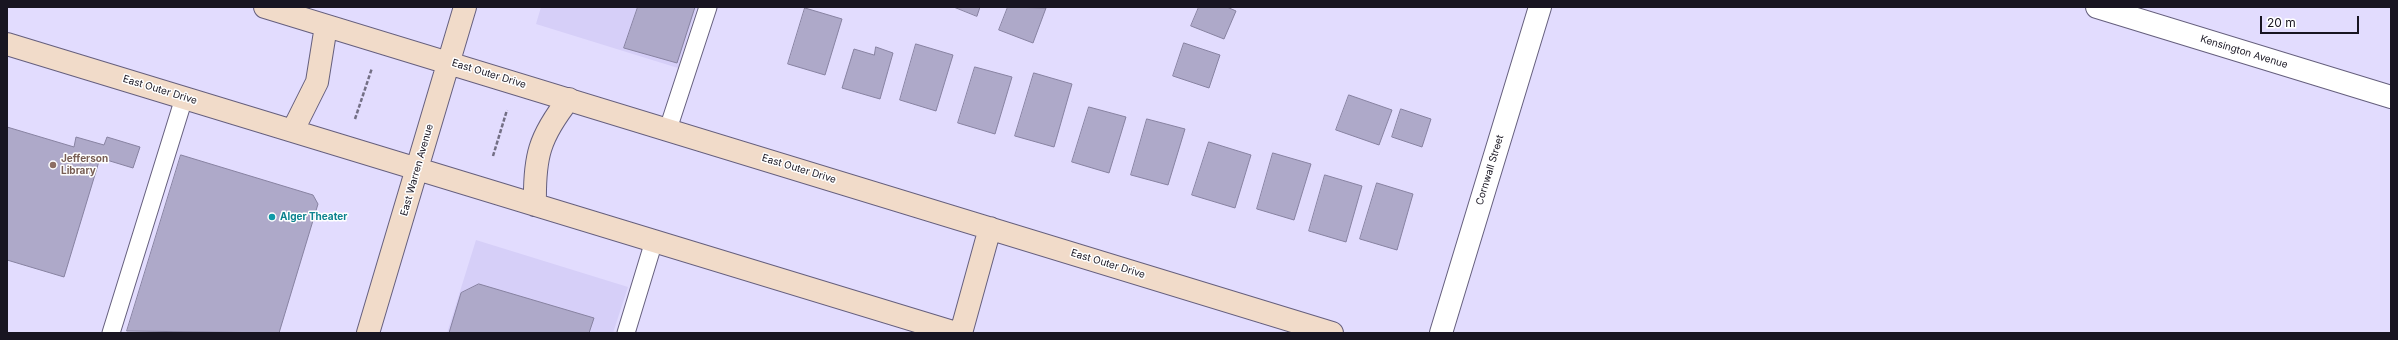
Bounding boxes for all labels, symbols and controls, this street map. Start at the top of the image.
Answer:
scale bar [2262,8,2361,34]
text: 20 m [2267,15,2296,30]
street label: Kensington Avenue [2199,33,2289,71]
street label: East Outer Drive [450,57,528,91]
street label: East Outer Drive [121,73,199,107]
street label: East Warren Avenue [398,123,436,217]
street label: Cornwall Street [1474,133,1506,207]
street label: East Outer Drive [760,152,838,186]
place label: Jefferson Library [61,153,108,176]
marker: Jefferson Library [48,160,58,170]
place label: Alger Theater [280,211,347,223]
marker: Alger Theater [267,212,277,222]
street label: East Outer Drive [1069,247,1147,281]

